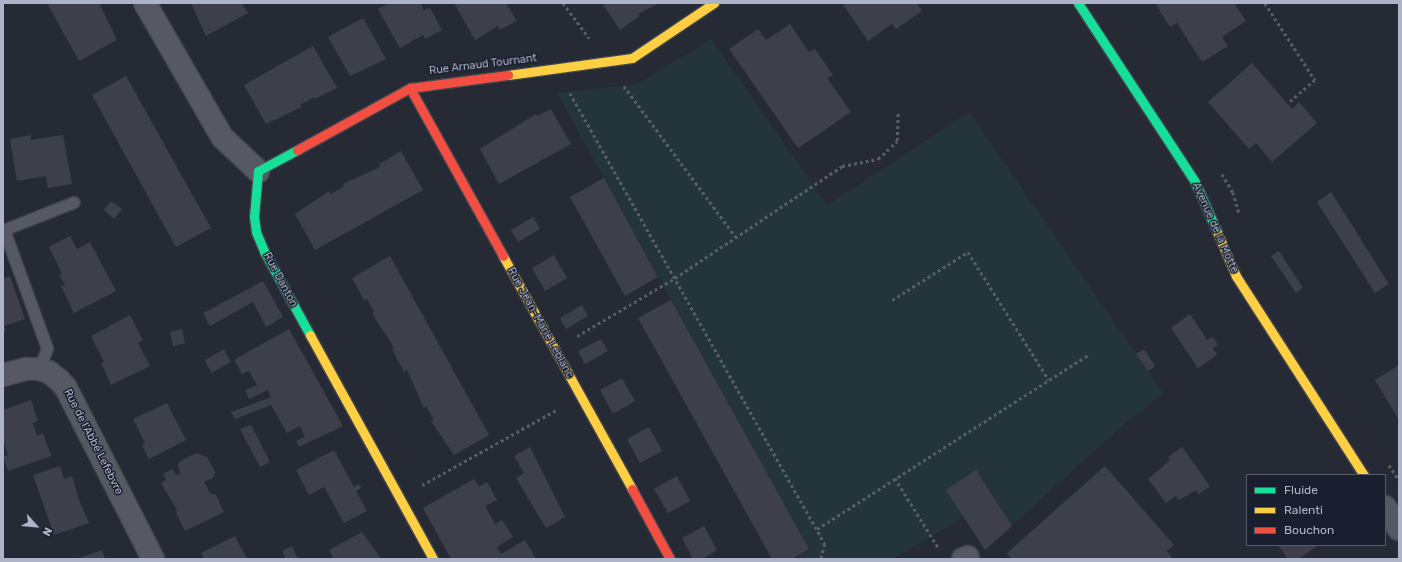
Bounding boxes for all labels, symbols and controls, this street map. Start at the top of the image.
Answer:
street label: Rue Arnaud Tournant [428,52,538,78]
street label: Avenue de la Motte [1189,181,1241,275]
street label: Rue Danton [260,250,300,310]
street label: Rue Jean-Marie Leblanc [504,265,576,381]
street label: Rue de l'Abbé Lefebvre [61,387,125,497]
legend [1246,474,1386,546]
text: Fluide [1284,483,1318,497]
text: Ralenti [1284,503,1323,517]
north arrow [16,506,56,546]
text: Bouchon [1284,523,1334,537]
text: N [40,525,55,538]

